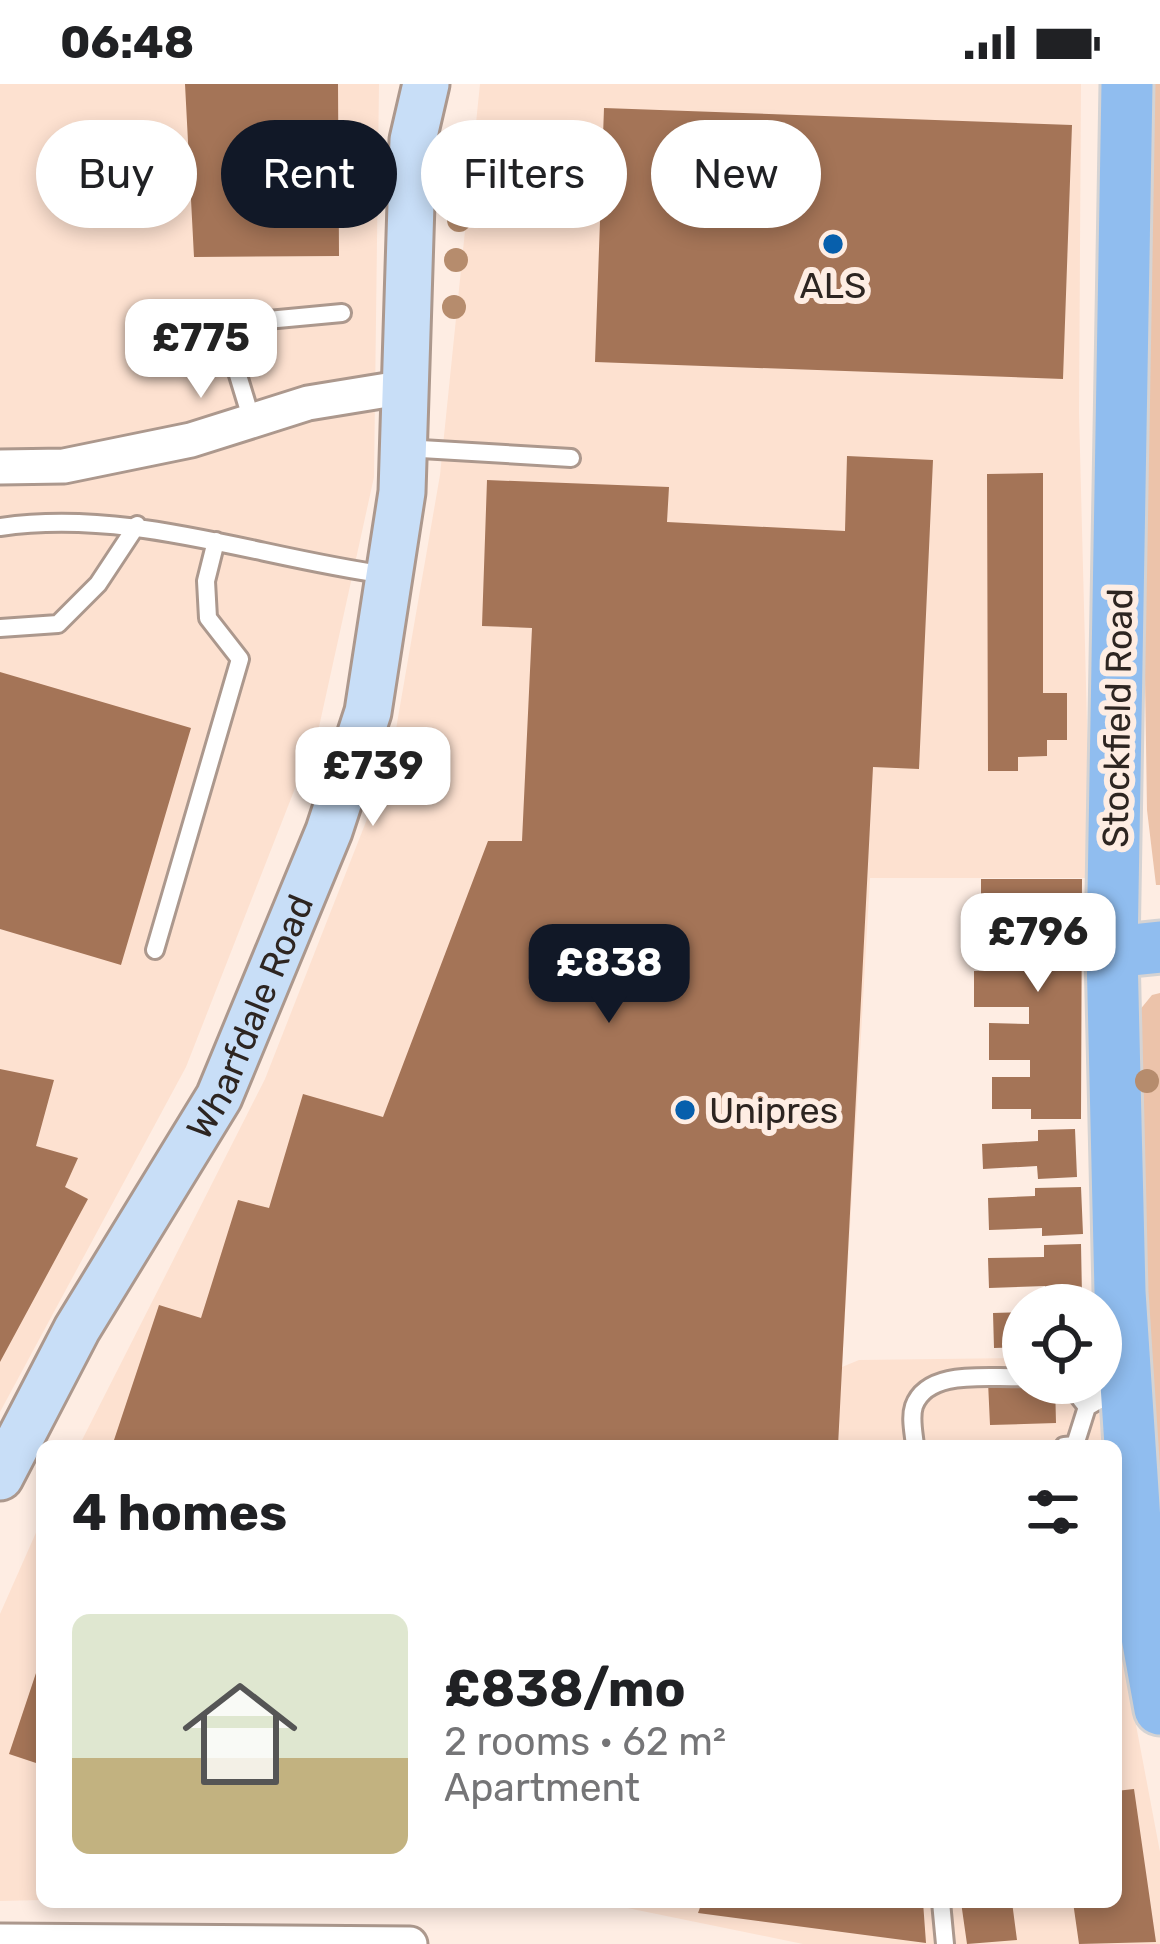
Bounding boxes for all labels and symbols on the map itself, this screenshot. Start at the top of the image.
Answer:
marker: ALS [820,231,846,257]
place label: ALS [800,264,866,307]
pin: £775 [130,299,272,401]
street label: Stockfield Road [1094,588,1141,848]
pin: £739 [302,727,444,829]
street label: Wharfdale Road [178,888,322,1147]
pin: £796 [967,893,1109,995]
pin: £838 [538,924,680,1026]
place label: Unipres [709,1089,838,1132]
marker: Unipres [672,1097,698,1123]

